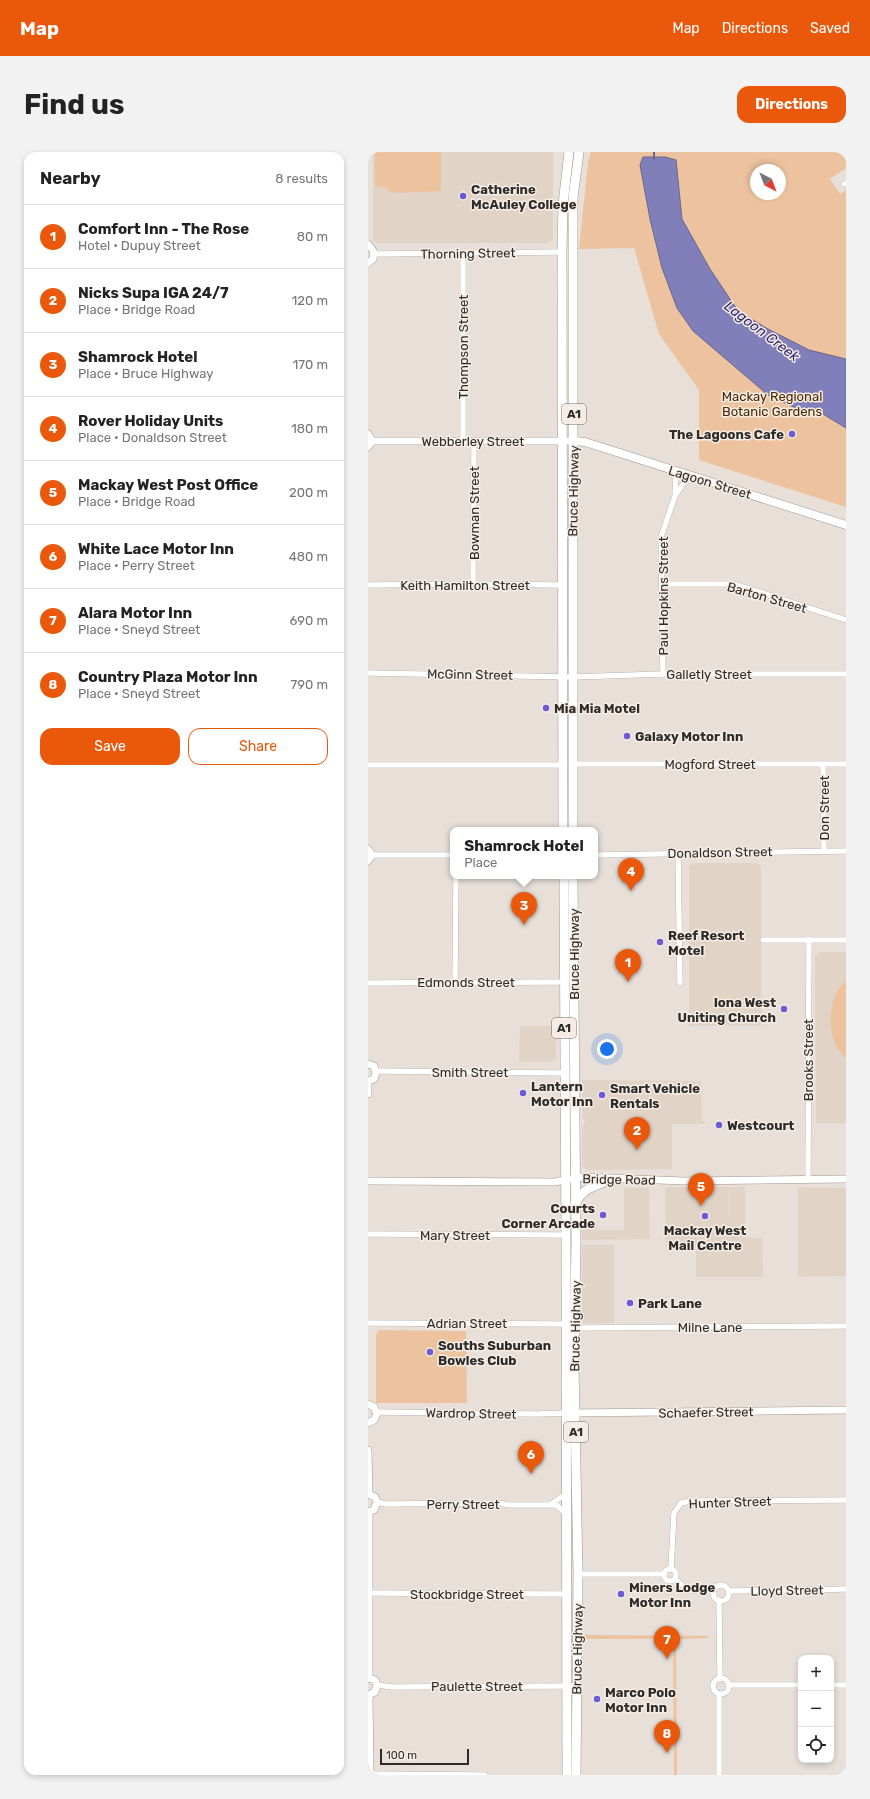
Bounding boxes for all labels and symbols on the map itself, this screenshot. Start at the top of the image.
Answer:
north arrow [750,164,786,200]
place label: Catherine McAuley College [471,182,577,212]
marker: Catherine McAuley College [458,191,468,201]
street label: Thorning Street [420,245,516,263]
street label: Thompson Street [456,295,471,399]
water label: Lagoon Creek [721,298,803,366]
park label: Mackay Regional Botanic Gardens [722,389,822,419]
road number: A1 [562,404,586,424]
place label: The Lagoons Cafe [669,427,784,442]
marker: The Lagoons Cafe [787,429,797,439]
street label: Webberley Street [422,434,524,449]
street label: Bruce Highway [565,445,583,537]
street label: Lagoon Street [666,463,753,503]
street label: Bowman Street [467,466,482,560]
street label: Paul Hopkins Street [656,536,671,656]
street label: Keith Hamilton Street [400,578,530,593]
street label: Barton Street [725,579,808,616]
street label: McGinn Street [427,666,513,683]
street label: Galletly Street [666,667,752,682]
place label: Mia Mia Motel [554,701,640,716]
marker: Mia Mia Motel [541,703,551,713]
place label: Galaxy Motor Inn [635,729,743,744]
marker: Galaxy Motor Inn [622,731,632,741]
street label: Mogford Street [664,757,756,773]
street label: Don Street [817,775,832,841]
street label: Donaldson Street [667,844,773,861]
pin: 4 [618,858,644,891]
pin: 3 [511,892,537,925]
street label: Bruce Highway [567,908,583,1000]
place label: Reef Resort Motel [668,928,744,958]
marker: Reef Resort Motel [655,937,665,947]
pin: 1 [615,949,641,982]
street label: Edmonds Street [417,975,515,990]
place label: Iona West Uniting Church [677,995,776,1025]
marker: Iona West Uniting Church [779,1004,789,1014]
road number: A1 [552,1018,576,1038]
street label: Brooks Street [801,1019,816,1101]
your location [597,1039,617,1059]
street label: Smith Street [432,1065,508,1080]
place label: Lantern Motor Inn [531,1079,593,1109]
place label: Smart Vehicle Rentals [610,1081,700,1111]
marker: Lantern Motor Inn [518,1088,528,1098]
marker: Smart Vehicle Rentals [597,1090,607,1100]
pin: 2 [624,1117,650,1150]
place label: Westcourt [727,1118,794,1133]
marker: Westcourt [714,1120,724,1130]
street label: Bridge Road [582,1171,656,1189]
pin: 5 [688,1173,714,1206]
place label: Courts Corner Arcade [501,1201,595,1231]
marker: Courts Corner Arcade [598,1210,608,1220]
marker: Mackay West Mail Centre [700,1211,710,1221]
place label: Mackay West Mail Centre [664,1223,746,1253]
street label: Mary Street [420,1228,490,1243]
street label: Bruce Highway [567,1280,585,1372]
place label: Park Lane [638,1296,702,1311]
marker: Park Lane [625,1298,635,1308]
street label: Adrian Street [427,1316,507,1331]
street label: Milne Lane [678,1320,742,1335]
place label: Souths Suburban Bowles Club [438,1338,551,1368]
marker: Souths Suburban Bowles Club [425,1347,435,1357]
street label: Schaefer Street [658,1404,754,1421]
street label: Wardrop Street [426,1405,516,1422]
road number: A1 [564,1422,588,1442]
pin: 6 [518,1441,544,1474]
street label: Hunter Street [688,1494,772,1511]
street label: Perry Street [426,1497,500,1512]
place label: Miners Lodge Motor Inn [629,1580,716,1610]
street label: Lloyd Street [750,1582,824,1599]
street label: Stockbridge Street [410,1587,524,1603]
marker: Miners Lodge Motor Inn [616,1589,626,1599]
street label: Bruce Highway [569,1603,587,1695]
pin: 7 [654,1626,680,1659]
street label: Paulette Street [431,1679,523,1694]
place label: Marco Polo Motor Inn [605,1685,676,1715]
marker: Marco Polo Motor Inn [592,1694,602,1704]
pin: 8 [654,1720,680,1753]
scale bar [380,1747,469,1766]

